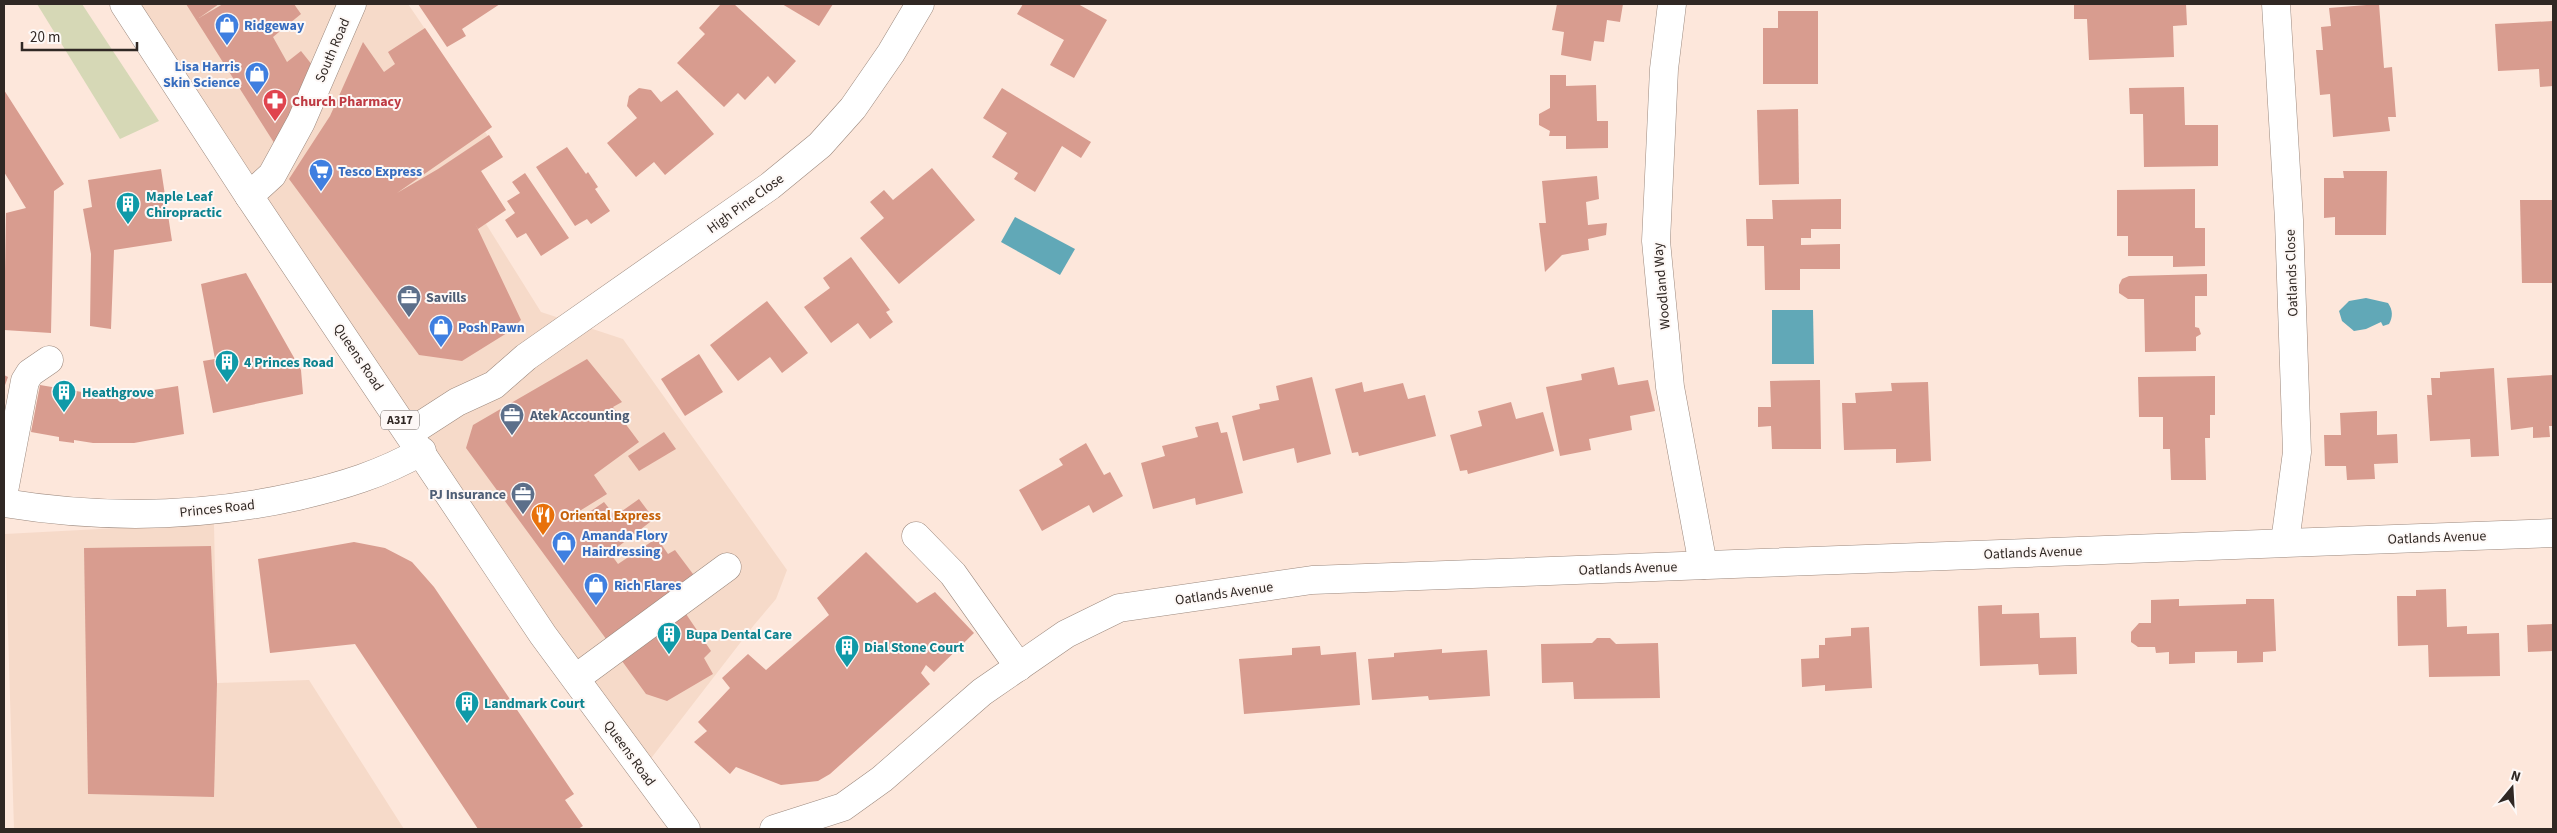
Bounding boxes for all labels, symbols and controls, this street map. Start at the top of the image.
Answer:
shop icon: Ridgeway [214,12,240,46]
street label: South Road [310,15,355,86]
place label: Ridgeway [244,16,305,36]
scale bar [22,20,138,52]
text: 20 m [30,27,60,48]
place label: Lisa Harris Skin Science [163,57,240,93]
shop icon: Lisa Harris Skin Science [244,61,270,95]
pharmacy icon: Church Pharmacy [262,88,288,122]
place label: Church Pharmacy [292,92,402,112]
supermarket icon: Tesco Express [308,158,334,192]
place label: Tesco Express [338,162,422,182]
street label: High Pine Close [703,169,788,239]
place label: Maple Leaf Chiropractic [146,187,222,223]
building icon: Maple Leaf Chiropractic [115,191,141,225]
street label: Oatlands Close [2280,229,2304,317]
street label: Woodland Way [1648,241,1676,330]
office icon: Savills [396,284,422,318]
place label: Savills [426,288,467,308]
shop icon: Posh Pawn [428,314,454,348]
place label: Posh Pawn [458,318,525,338]
street label: Queens Road [328,320,388,395]
building icon: 4 Princes Road [214,349,240,383]
place label: 4 Princes Road [244,353,334,373]
building icon: Heathgrove [51,379,77,413]
place label: Heathgrove [82,383,154,403]
office icon: Atek Accounting [499,402,525,436]
place label: Atek Accounting [529,406,630,426]
road number: A317 [381,410,419,430]
office icon: PJ Insurance [510,481,536,515]
place label: PJ Insurance [429,485,506,505]
street label: Princes Road [178,495,256,523]
restaurant icon: Oriental Express [530,502,556,536]
place label: Oriental Express [560,506,661,526]
place label: Amanda Flory Hairdressing [581,526,668,562]
street label: Oatlands Avenue [2387,526,2487,550]
shop icon: Amanda Flory Hairdressing [551,530,577,564]
street label: Oatlands Avenue [1983,541,2083,565]
street label: Oatlands Avenue [1578,557,1678,581]
shop icon: Rich Flares [583,572,609,606]
place label: Rich Flares [614,576,681,596]
street label: Oatlands Avenue [1174,577,1274,611]
building icon: Bupa Dental Care [656,621,682,655]
place label: Bupa Dental Care [686,625,792,645]
building icon: Dial Stone Court [834,634,860,668]
place label: Dial Stone Court [864,638,965,658]
building icon: Landmark Court [454,690,480,724]
place label: Landmark Court [484,694,586,714]
street label: Queens Road [598,716,660,791]
north arrow [2487,763,2537,813]
text: N [2508,766,2523,788]

